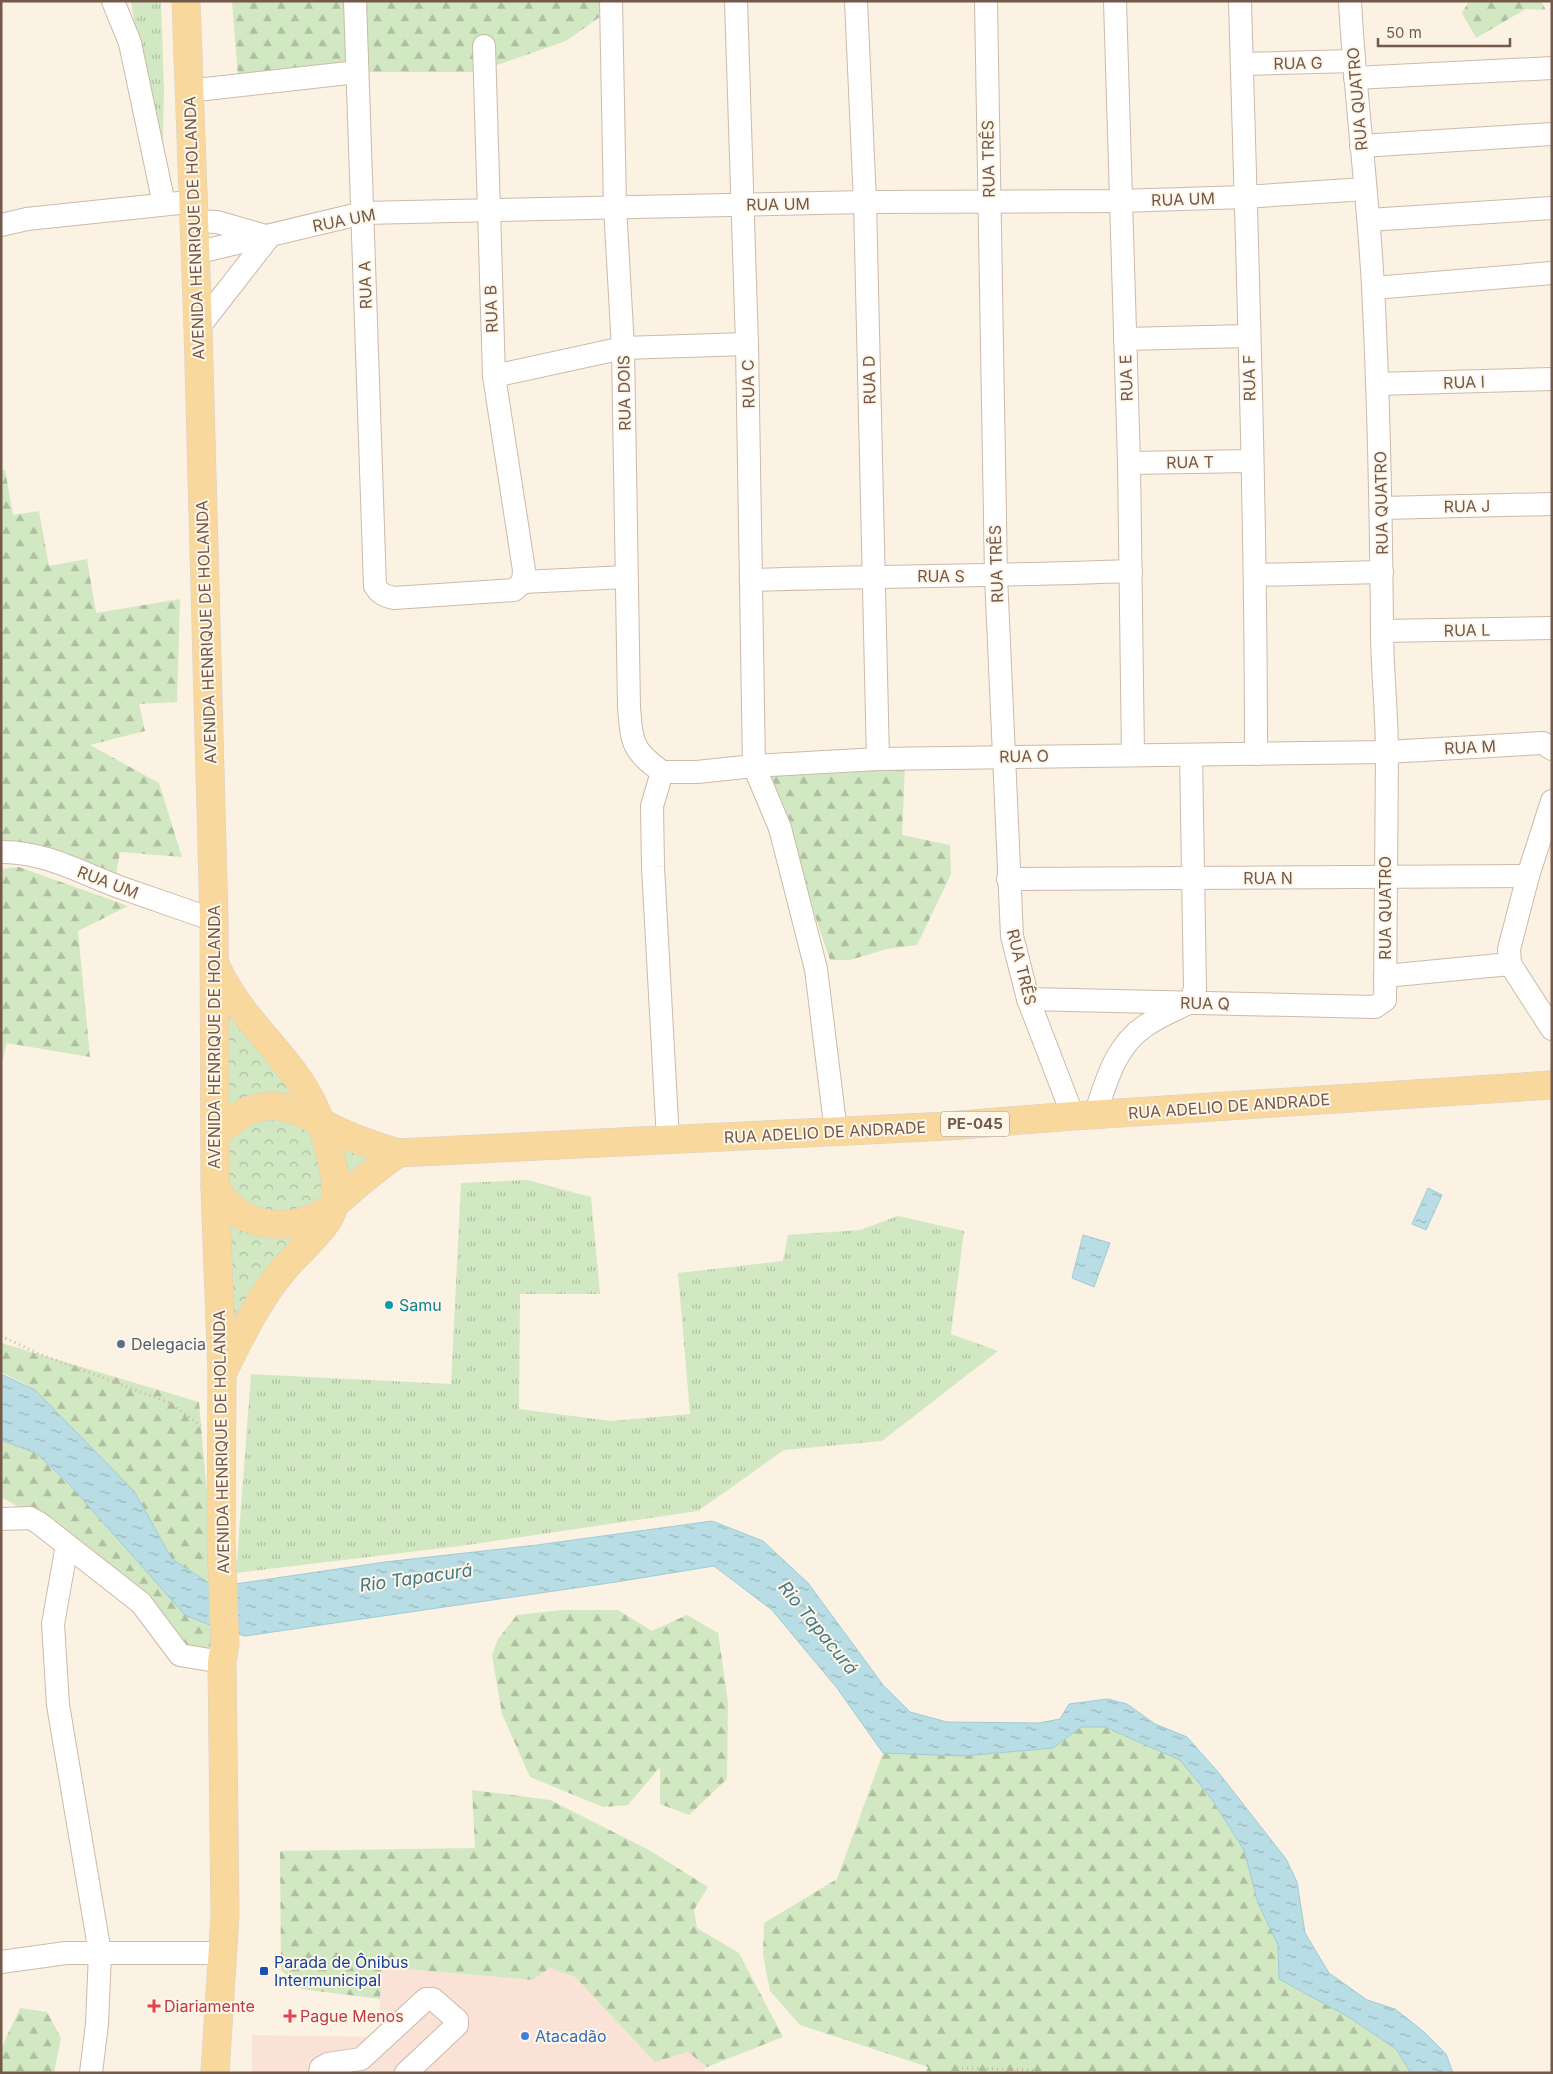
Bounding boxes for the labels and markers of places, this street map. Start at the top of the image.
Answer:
place label: Samu [399,1295,442,1315]
marker: Samu [383,1299,395,1311]
place label: Delegacia [131,1334,206,1354]
marker: Delegacia [115,1338,127,1350]
place label: Parada de Ônibus Intermunicipal [274,1952,408,1990]
marker: Parada de Ônibus Intermunicipal [258,1965,270,1977]
place label: Diariamente [164,1996,255,2016]
marker: Diariamente [148,2000,160,2012]
place label: Pague Menos [300,2006,404,2026]
marker: Pague Menos [284,2010,296,2022]
place label: Atacadão [535,2026,607,2046]
marker: Atacadão [519,2030,531,2042]

